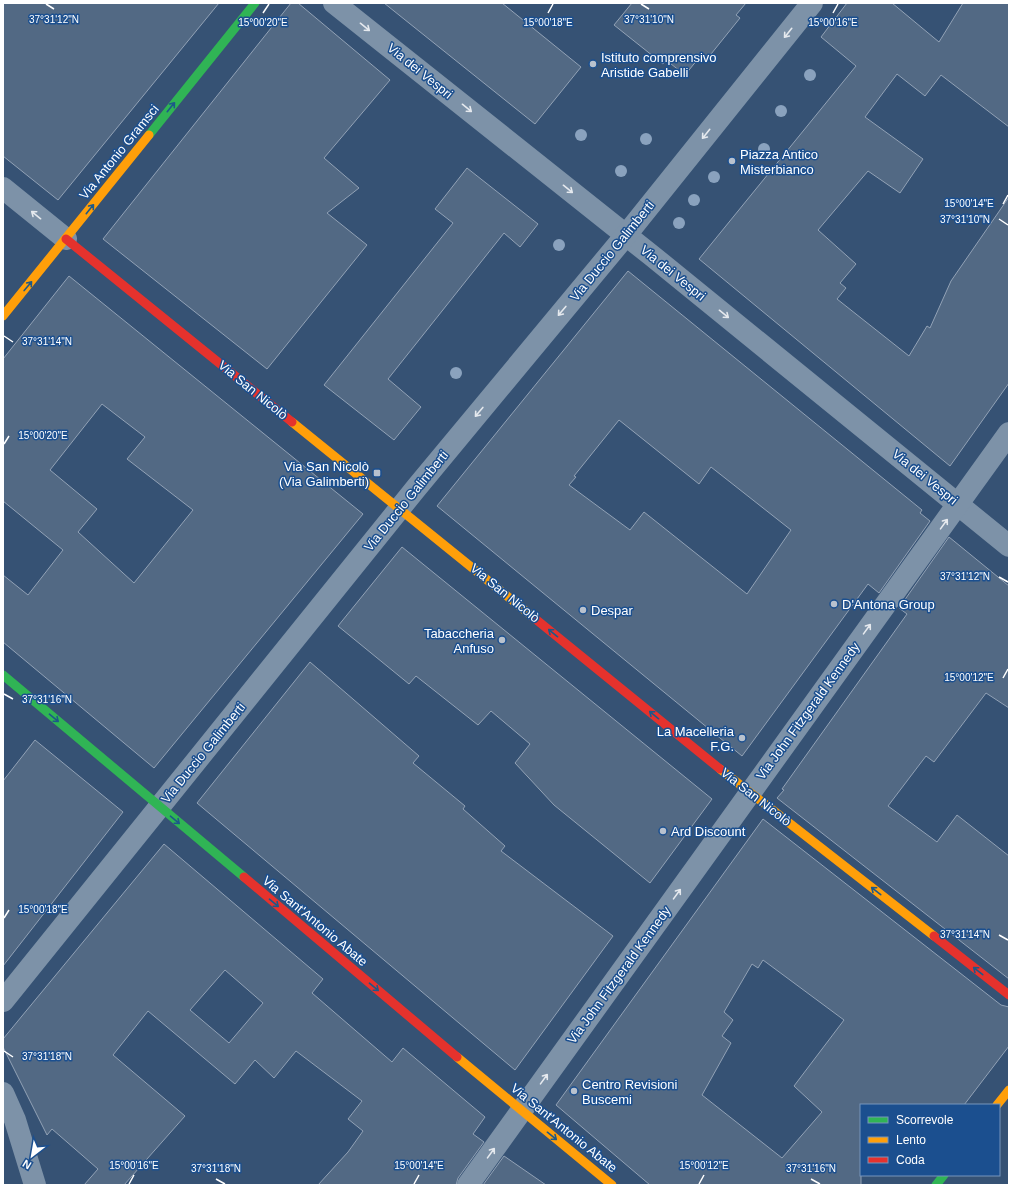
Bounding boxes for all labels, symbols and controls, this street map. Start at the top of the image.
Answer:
text: 37°31'12"N [29,14,79,25]
text: 37°31'10"N [624,14,674,25]
text: 15°00'20"E [238,17,288,28]
text: 15°00'18"E [523,17,573,28]
text: 15°00'16"E [808,17,858,28]
one-way arrow [360,23,370,32]
one-way arrow [783,28,792,39]
street label: Via dei Vespri [384,40,456,102]
place label: Istituto comprensivo Aristide Gabelli [601,50,717,80]
marker: Istituto comprensivo Aristide Gabelli [588,59,598,69]
street label: Via Antonio Gramsci [76,102,162,202]
one-way arrow [167,102,176,113]
one-way arrow [461,104,472,113]
one-way arrow [702,129,710,140]
place label: Piazza Antico Misterbianco [740,147,818,177]
marker: Piazza Antico Misterbianco [727,156,737,166]
one-way arrow [563,185,574,194]
street label: Via Duccio Galimberti [567,198,657,304]
text: 15°00'14"E [944,198,994,209]
one-way arrow [86,204,95,214]
one-way arrow [30,210,41,219]
text: 37°31'10"N [940,214,990,225]
street label: Via dei Vespri [637,242,709,304]
one-way arrow [23,281,32,292]
one-way arrow [558,306,567,317]
one-way arrow [719,310,730,319]
text: 37°31'14"N [22,336,72,347]
street label: Via San Nicolò [215,357,291,423]
one-way arrow [475,406,484,417]
text: 15°00'20"E [18,430,68,441]
street label: Via dei Vespri [889,446,961,508]
street label: Via Duccio Galimberti [361,448,451,554]
place label: Via San Nicolò (Via Galimberti) [279,459,369,489]
marker: Via San Nicolò (Via Galimberti) [372,468,382,478]
one-way arrow [940,519,948,530]
street label: Via San Nicolò [467,560,543,626]
text: 37°31'12"N [940,571,990,582]
place label: D'Antona Group [842,597,935,612]
marker: D'Antona Group [829,599,839,609]
place label: Despar [591,603,634,618]
marker: Despar [578,605,588,615]
one-way arrow [863,624,871,635]
place label: Tabaccheria Anfuso [424,626,495,656]
one-way arrow [547,628,558,637]
marker: Tabaccheria Anfuso [497,635,507,645]
street label: Via John Fitzgerald Kennedy [753,639,863,783]
text: 15°00'12"E [944,672,994,683]
text: 37°31'16"N [22,694,72,705]
street label: Via Duccio Galimberti [158,700,248,806]
one-way arrow [648,710,659,719]
one-way arrow [49,713,60,722]
place label: La Macelleria F.G. [657,724,735,754]
marker: La Macelleria F.G. [737,733,747,743]
street label: Via San Nicolò [718,765,794,829]
one-way arrow [170,815,180,824]
place label: Ard Discount [671,824,746,839]
marker: Ard Discount [658,826,668,836]
street label: Via Sant'Antonio Abate [259,873,371,969]
one-way arrow [870,887,881,896]
one-way arrow [673,888,681,899]
one-way arrow [269,899,280,908]
street label: Via John Fitzgerald Kennedy [564,903,674,1047]
text: 15°00'18"E [18,904,68,915]
text: 37°31'14"N [940,929,990,940]
one-way arrow [973,967,984,976]
one-way arrow [369,982,379,991]
text: 37°31'18"N [22,1051,72,1062]
one-way arrow [540,1074,548,1085]
place label: Centro Revisioni Buscemi [582,1077,677,1107]
street label: Via Sant'Antonio Abate [508,1081,620,1175]
marker: Centro Revisioni Buscemi [569,1086,579,1096]
legend [860,1104,1000,1176]
text: Scorrevole [896,1113,954,1127]
one-way arrow [546,1131,557,1140]
text: Lento [896,1133,926,1147]
north arrow [12,1136,52,1176]
one-way arrow [487,1148,495,1159]
text: Coda [896,1153,925,1167]
text: N [20,1157,33,1172]
text: 15°00'16"E [109,1160,159,1171]
text: 15°00'14"E [394,1160,444,1171]
text: 15°00'12"E [679,1160,729,1171]
text: 37°31'18"N [191,1163,241,1174]
text: 37°31'16"N [786,1163,836,1174]

